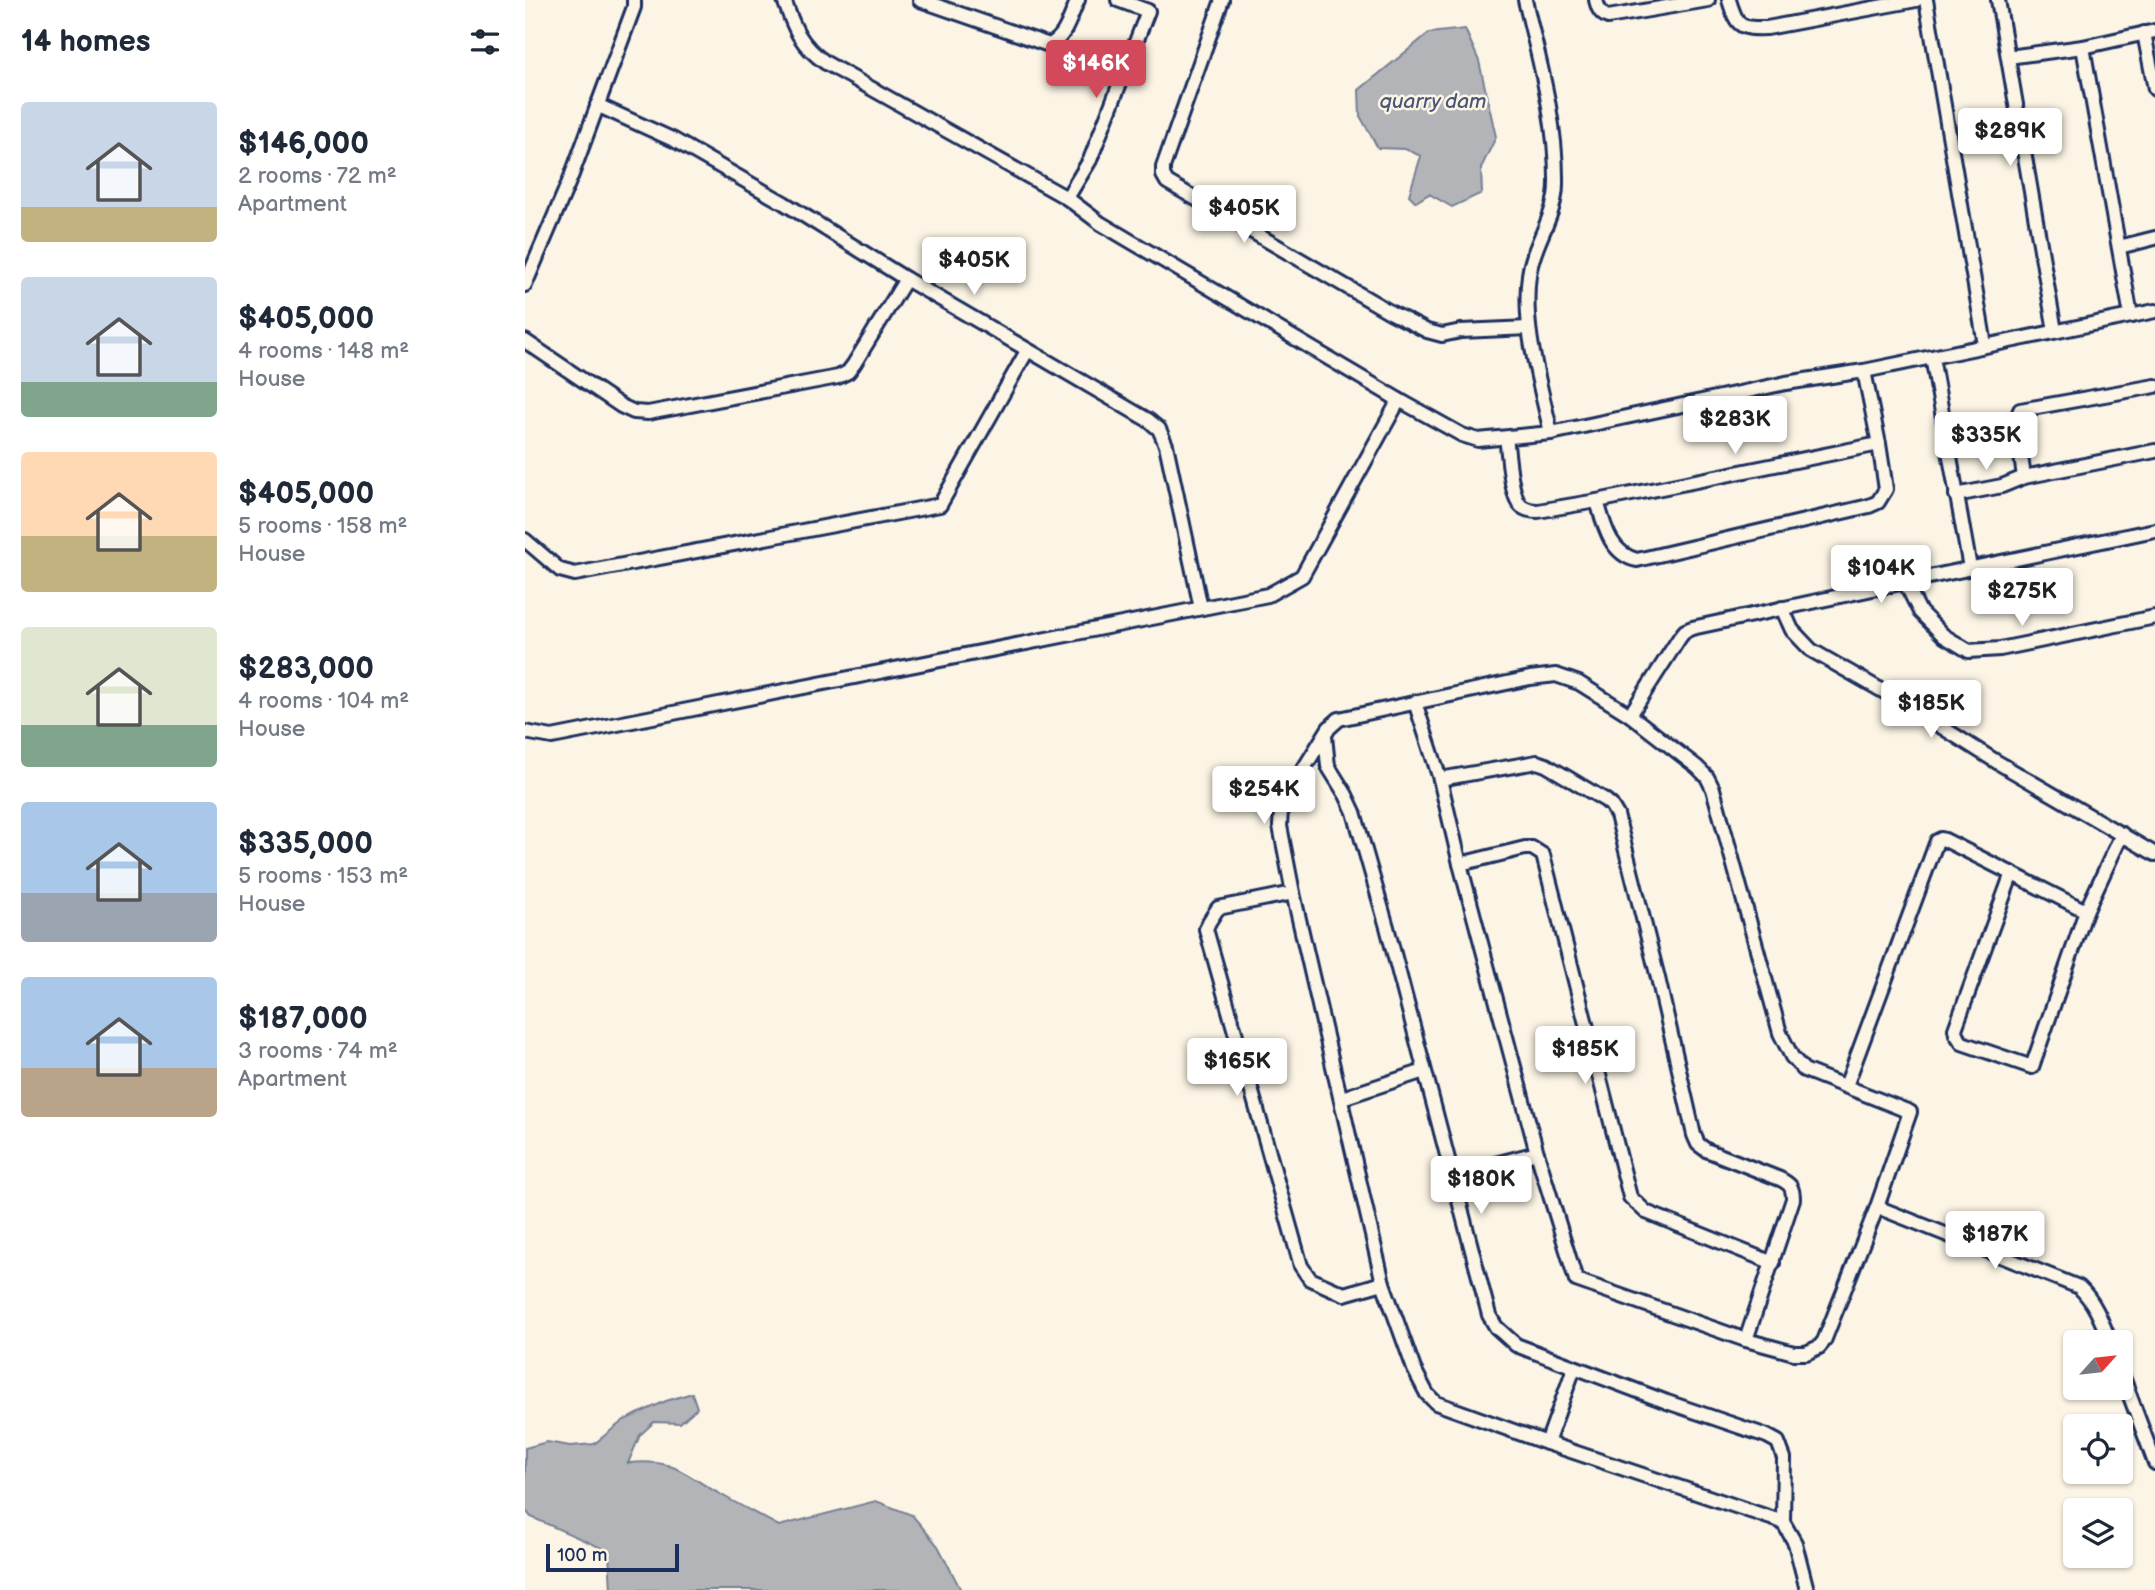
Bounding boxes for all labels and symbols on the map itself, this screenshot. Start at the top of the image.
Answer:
pin: $146K [1047,41,1145,100]
water label: quarry dam [1380,89,1486,114]
pin: $289K [1961,108,2059,168]
pin: $405K [1195,186,1293,245]
pin: $405K [925,238,1023,297]
pin: $283K [1686,396,1784,456]
pin: $335K [1937,412,2035,472]
pin: $104K [1832,546,1930,605]
pin: $275K [1973,568,2071,628]
pin: $185K [1882,680,1980,740]
pin: $254K [1215,766,1313,826]
pin: $185K [1536,1026,1634,1086]
pin: $165K [1188,1038,1286,1098]
pin: $180K [1432,1156,1530,1216]
pin: $187K [1946,1212,2044,1271]
north arrow [2063,1330,2133,1400]
scale bar [546,1541,679,1573]

